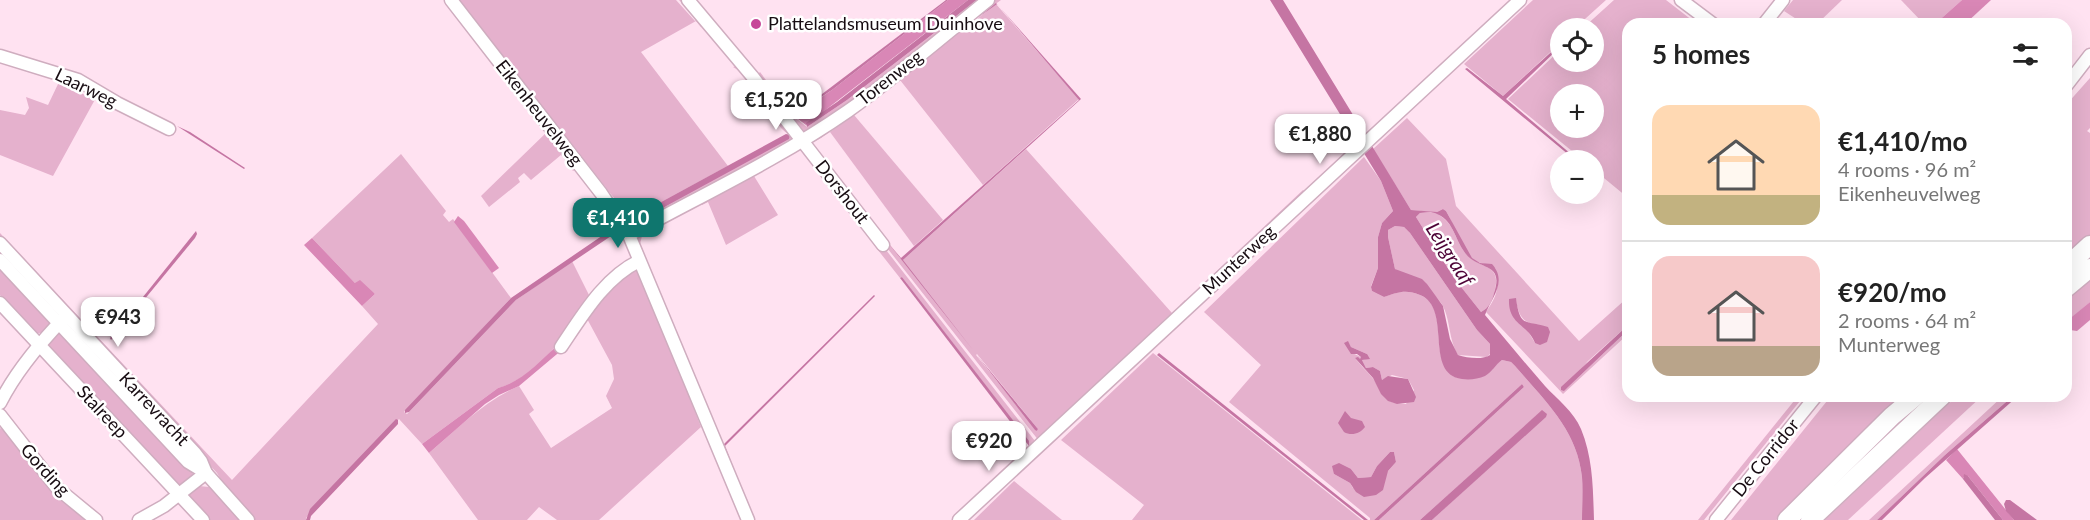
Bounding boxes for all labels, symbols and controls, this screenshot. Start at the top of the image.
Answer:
place label: Plattelandsmuseum Duinhove [768,12,1003,34]
marker: Plattelandsmuseum Duinhove [749,17,763,31]
map controls [1550,18,1604,204]
button: locate [1550,18,1604,72]
text: 5 homes [1652,38,1750,70]
icon: filters [2009,38,2042,71]
street label: Torenweg [852,45,927,110]
street label: Eikenheuvelweg [492,55,588,170]
street label: Laarweg [52,63,121,112]
pin: €1,520 [727,80,825,131]
button: + [1550,84,1604,138]
text: €1,520 [745,87,807,111]
pin: €1,880 [1271,114,1369,165]
text: €1,880 [1289,121,1351,145]
text: €1,410/mo [1838,125,1968,157]
icon: home [1700,129,1772,201]
button: − [1550,150,1604,204]
street label: Dorshout [811,155,875,228]
text: 4 rooms · 96 m² [1838,157,1976,181]
text: Eikenheuvelweg [1838,181,1980,205]
pin: €1,410 [569,198,667,249]
text: €1,410 [587,205,649,229]
water label: Leijgraaf [1422,217,1481,291]
street label: Munterweg [1197,220,1279,299]
text: €920/mo [1838,276,1946,308]
icon: home [1700,280,1772,352]
pin: €943 [82,297,154,348]
text: €943 [95,304,141,328]
text: 2 rooms · 64 m² [1838,308,1976,332]
text: Munterweg [1838,332,1940,356]
street label: Karrevracht [115,367,195,450]
street label: Stalreep [73,380,133,442]
street label: De Corridor [1727,414,1804,501]
pin: €920 [953,421,1025,472]
text: €920 [966,428,1012,452]
street label: Gording [16,438,75,500]

